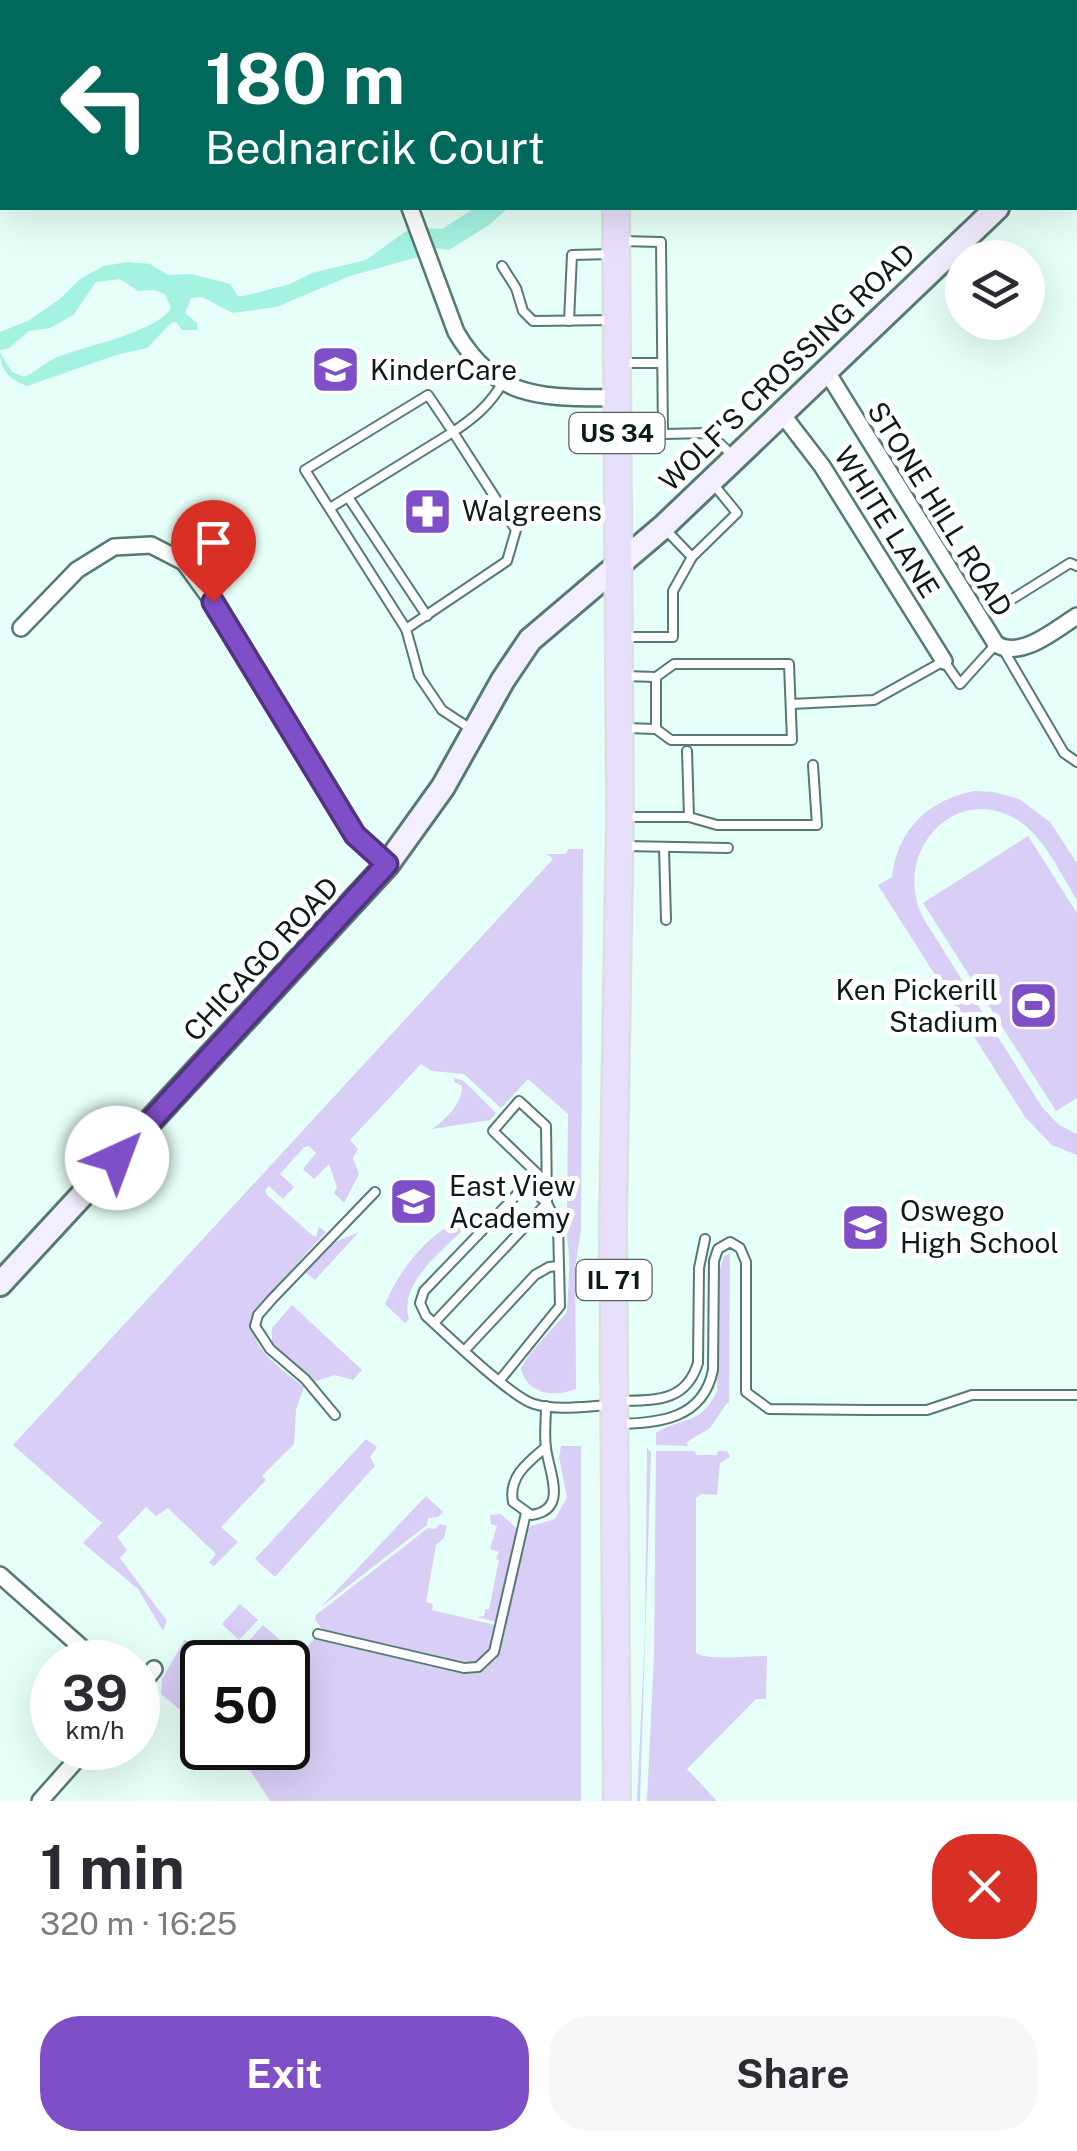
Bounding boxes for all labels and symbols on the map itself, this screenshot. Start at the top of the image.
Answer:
street label: WOLF'S CROSSING ROAD [652,236,921,497]
school or university icon: KinderCare [309,344,361,396]
place label: KinderCare [370,353,517,386]
street label: STONE HILL ROAD [861,395,1020,622]
road number: US 34 [570,413,664,453]
street label: WHITE LANE [828,440,947,603]
pharmacy icon: Walgreens [401,485,453,537]
place label: Walgreens [462,494,602,527]
pin [171,500,256,603]
street label: CHICAGO ROAD [176,870,345,1047]
place label: Ken Pickerill Stadium [836,973,998,1038]
sports icon: Ken Pickerill Stadium [1007,980,1059,1032]
position arrow [65,1106,169,1210]
place label: East View Academy [449,1169,576,1234]
school or university icon: East View Academy [388,1176,440,1228]
place label: Oswego High School [900,1194,1059,1259]
school or university icon: Oswego High School [839,1201,891,1253]
road number: IL 71 [576,1260,652,1300]
speed limit sign: 50 [180,1640,310,1770]

